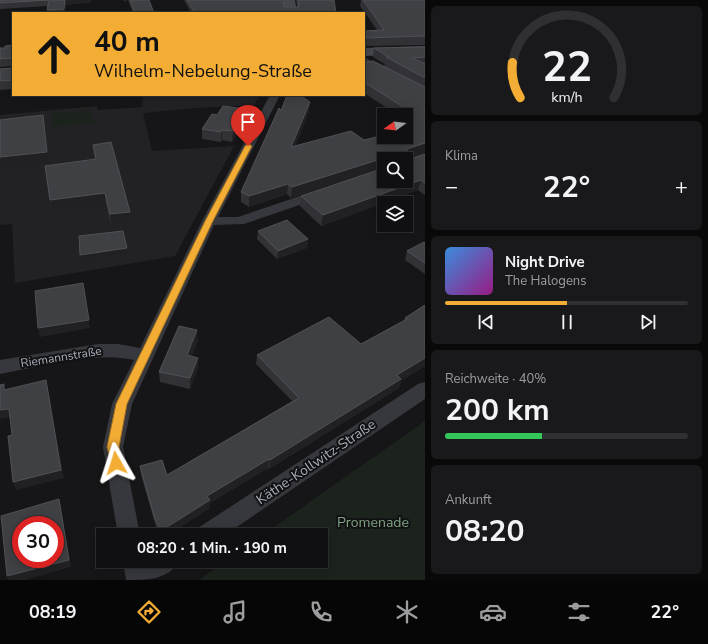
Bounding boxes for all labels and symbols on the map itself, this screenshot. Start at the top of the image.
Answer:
pin [231,105,265,146]
north arrow [377,108,413,144]
street label: Riemannstraße [19,343,103,371]
street label: Käthe-Kollwitz-Straße [252,415,380,509]
position arrow [95,442,137,484]
park label: Promenade [337,513,409,532]
speed limit sign: 30 [12,516,64,568]

